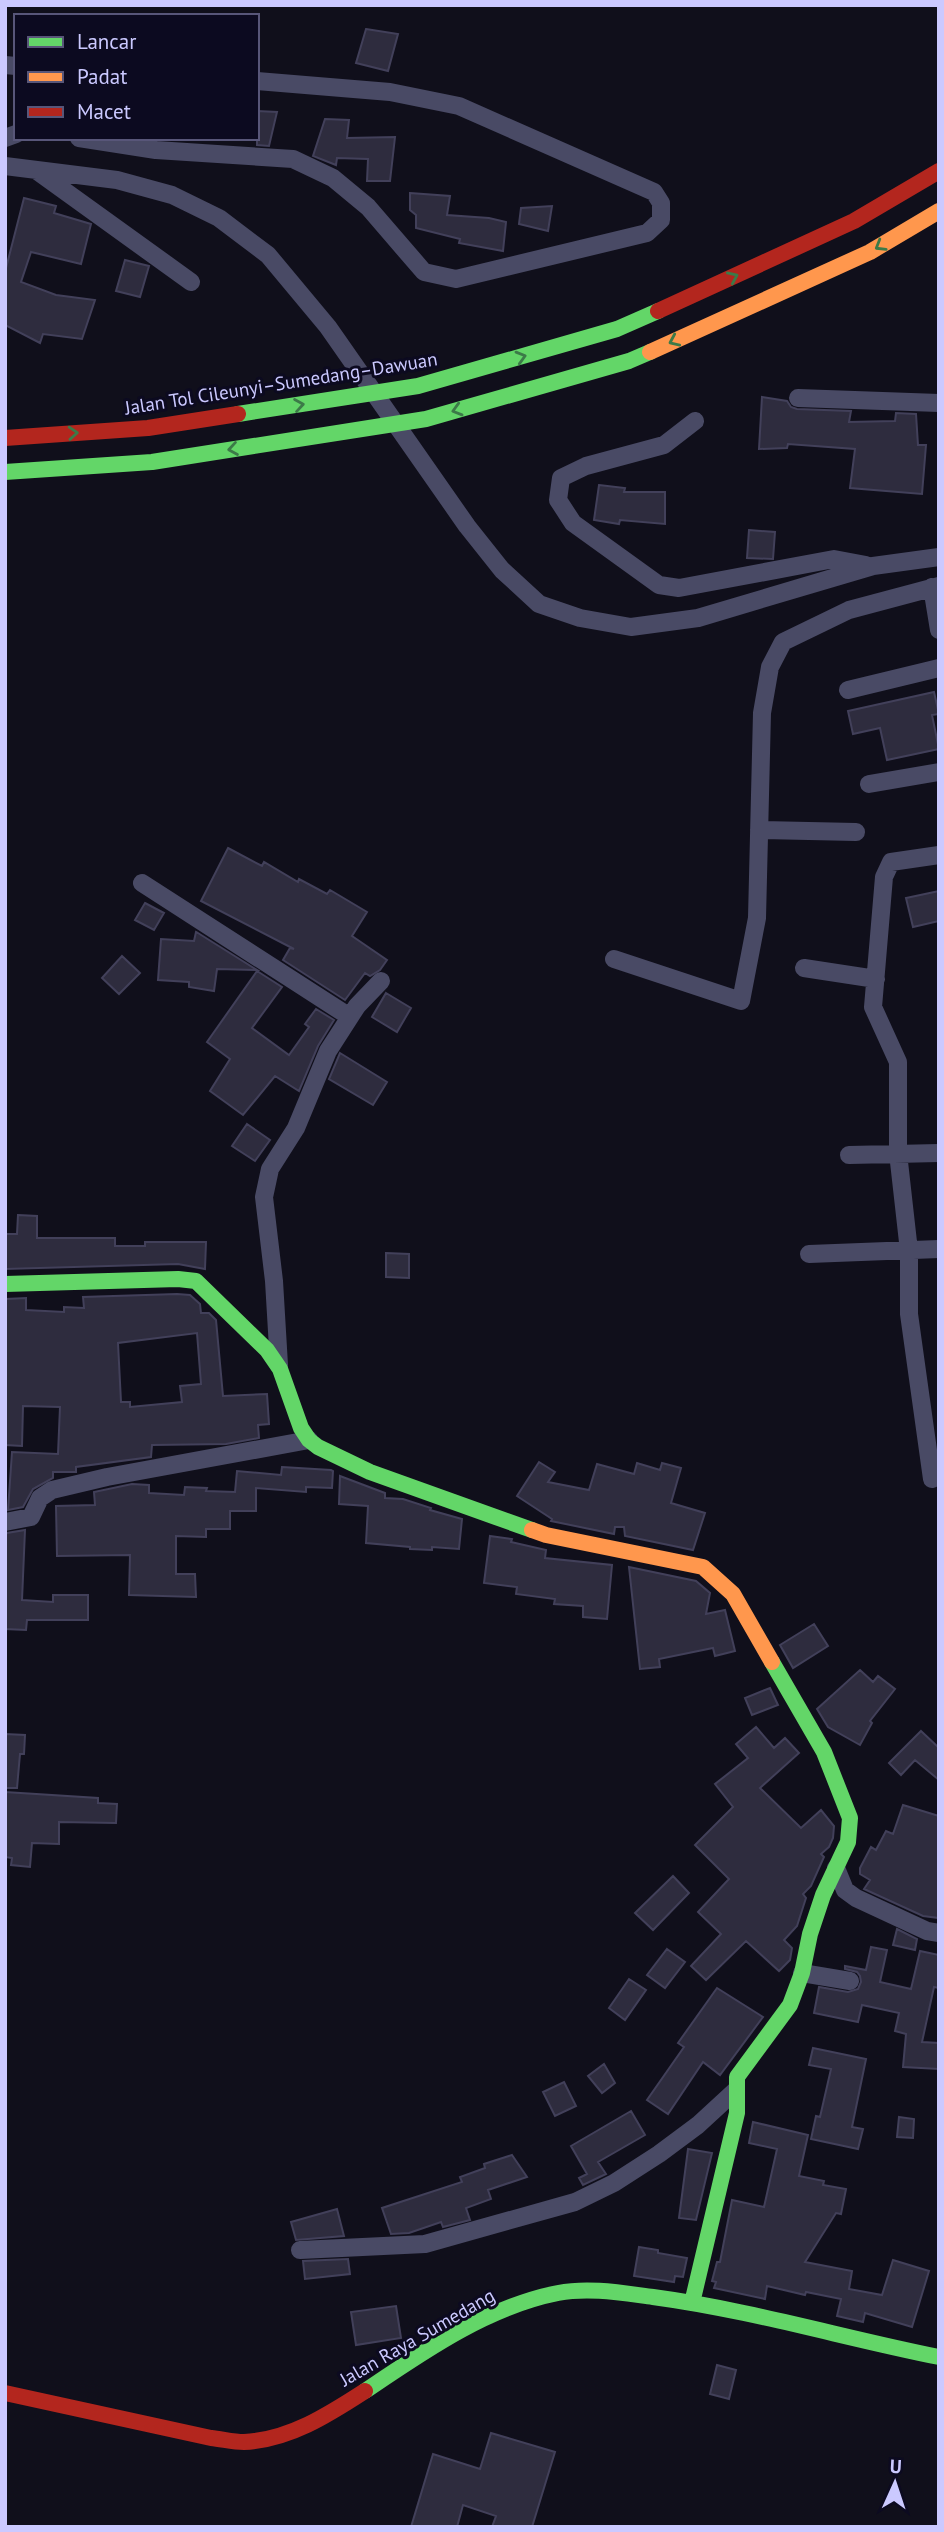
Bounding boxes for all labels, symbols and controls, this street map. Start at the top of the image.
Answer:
legend [14,14,259,140]
text: Lancar [77,28,136,55]
text: Padat [77,63,127,90]
text: Macet [77,98,131,125]
one-way arrow [875,238,888,251]
one-way arrow [726,271,738,285]
one-way arrow [668,333,681,347]
street label: Jalan Tol Cileunyi–Sumedang–Dawuan [122,346,439,420]
one-way arrow [515,351,527,365]
one-way arrow [293,398,305,413]
one-way arrow [451,402,463,416]
one-way arrow [68,426,79,441]
one-way arrow [227,441,239,456]
street label: Jalan Raya Sumedang [334,2283,499,2392]
north arrow [860,2448,930,2518]
text: U [889,2454,902,2478]

